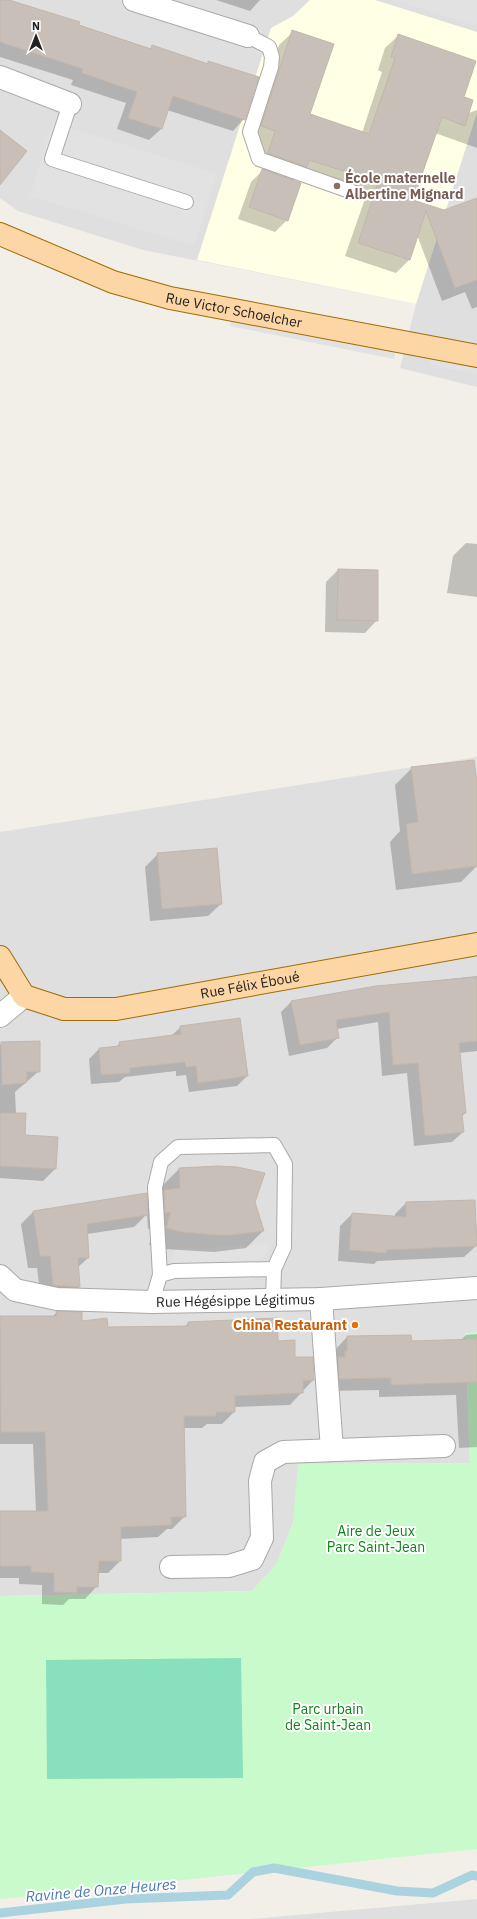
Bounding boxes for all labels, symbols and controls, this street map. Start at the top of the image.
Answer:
north arrow [16,16,56,56]
text: N [32,19,40,33]
place label: École maternelle Albertine Mignard [345,168,463,203]
marker: École maternelle Albertine Mignard [332,181,342,191]
street label: Rue Victor Schoelcher [164,288,304,332]
street label: Rue Félix Éboué [199,967,301,1003]
street label: Rue Hégésippe Légitimus [156,1290,315,1311]
place label: China Restaurant [233,1316,347,1334]
marker: China Restaurant [350,1320,360,1330]
park label: Aire de Jeux Parc Saint-Jean [327,1522,425,1556]
park label: Parc urbain de Saint-Jean [285,1700,371,1734]
water label: Ravine de Onze Heures [25,1874,177,1906]

